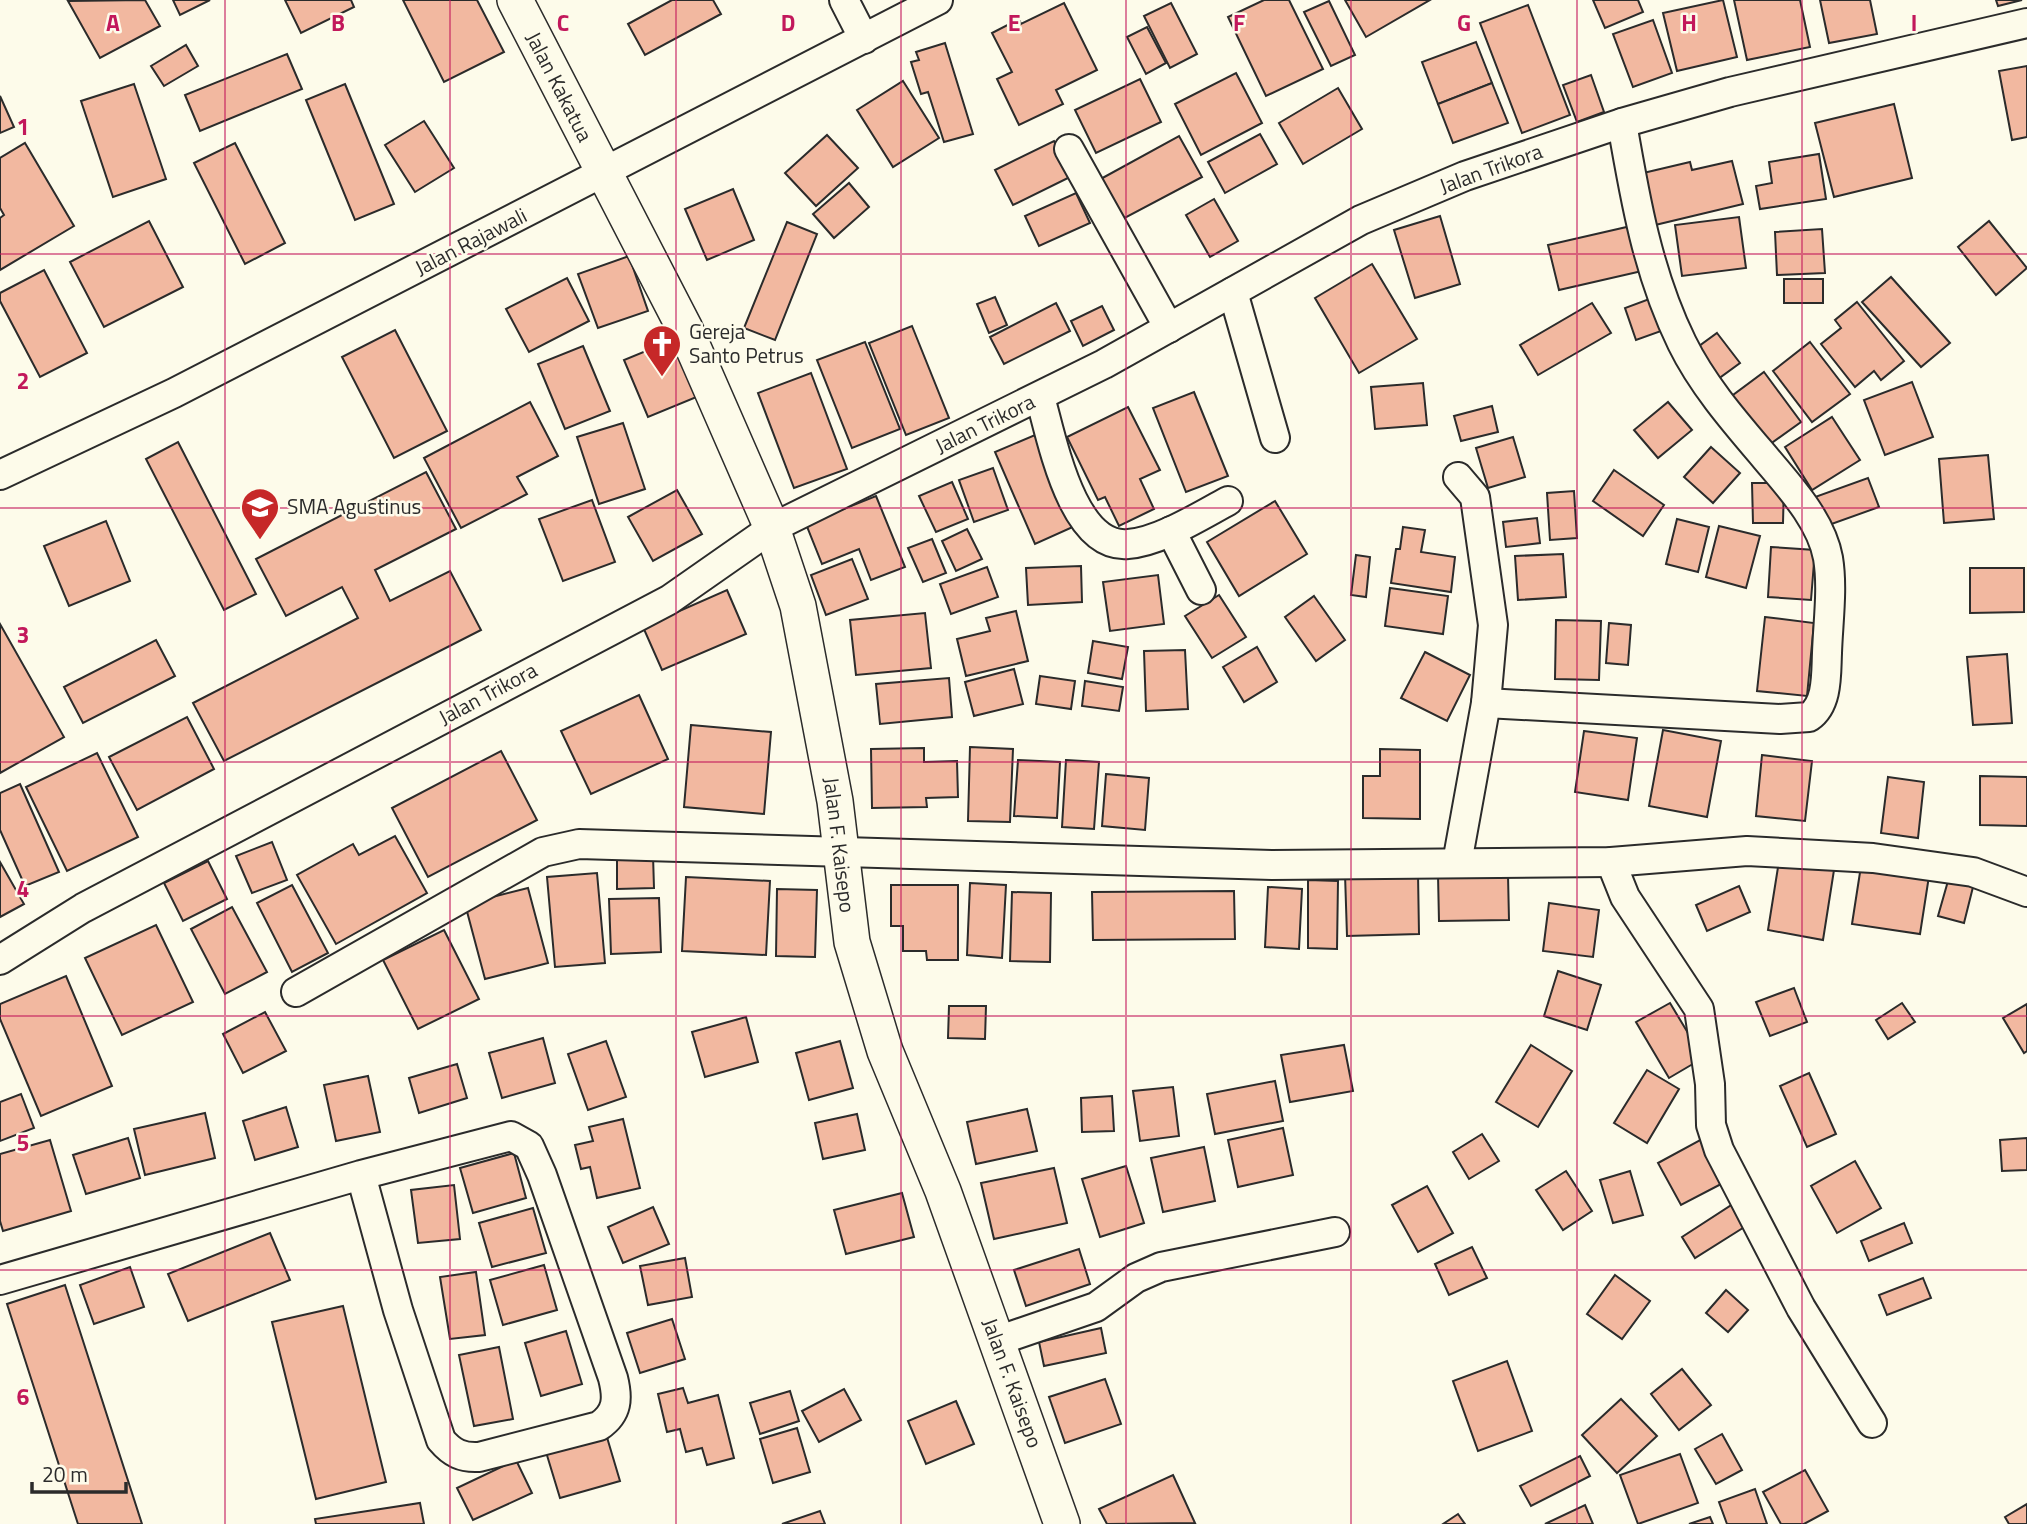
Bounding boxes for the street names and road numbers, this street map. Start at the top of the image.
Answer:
street label: Jalan Kakatua [518,26,602,148]
street label: Jalan Trikora [1435,134,1547,202]
street label: Jalan Rajawali [409,199,532,283]
street label: Jalan Trikora [929,385,1040,461]
street label: Jalan Trikora [433,654,543,733]
street label: Jalan F. Kaisepo [816,775,864,914]
street label: Jalan F. Kaisepo [975,1313,1051,1452]

